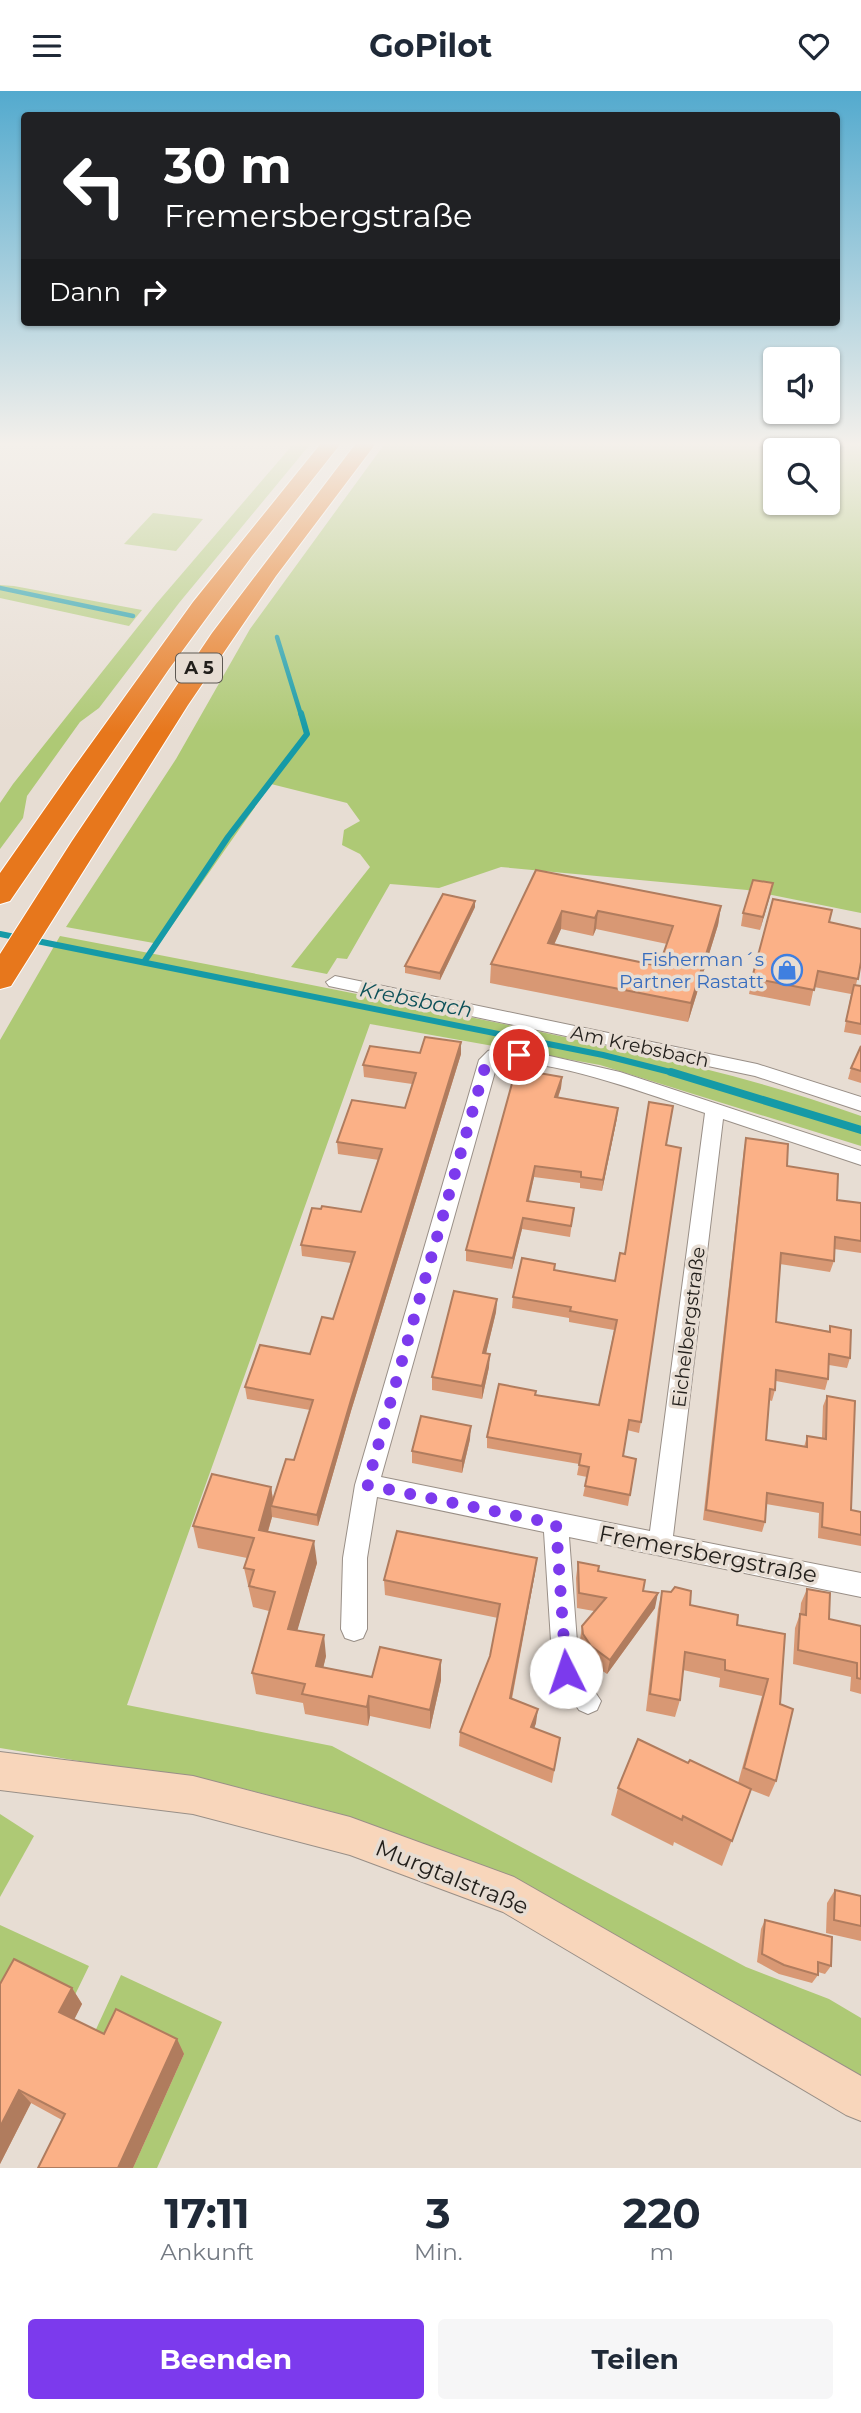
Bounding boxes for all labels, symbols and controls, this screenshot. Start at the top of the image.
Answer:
text: GoPilot [369,26,492,65]
icon: menu [28,27,66,65]
icon: heart [795,27,833,65]
text: 30 m [164,136,292,195]
icon: left [49,140,140,231]
text: Fremersbergstraße [164,196,472,235]
icon: right [135,273,173,311]
text: Dann [49,276,121,308]
map controls [763,347,840,515]
button: sound [763,347,840,424]
button: search [763,438,840,515]
road number: A 5 [176,653,222,683]
place label: Fisherman´s Partner Rastatt [619,948,764,993]
shop icon: Fisherman´s Partner Rastatt [770,953,804,987]
water label: Krebsbach [358,976,475,1023]
street label: Am Krebsbach [569,1021,711,1072]
pin [489,1025,549,1085]
icon: arrive [500,1036,538,1074]
street label: Eichelbergstraße [667,1245,710,1409]
street label: Fremersbergstraße [597,1519,819,1589]
position arrow [529,1635,603,1709]
street label: Murgtalstraße [371,1834,533,1920]
text: 17:11 [164,2187,250,2239]
text: 3 [426,2187,451,2239]
text: 220 [623,2187,701,2239]
text: Ankunft [160,2238,254,2266]
text: Min. [414,2238,463,2266]
text: m [650,2238,674,2266]
button: Beenden [28,2319,424,2399]
button: Teilen [438,2319,833,2399]

